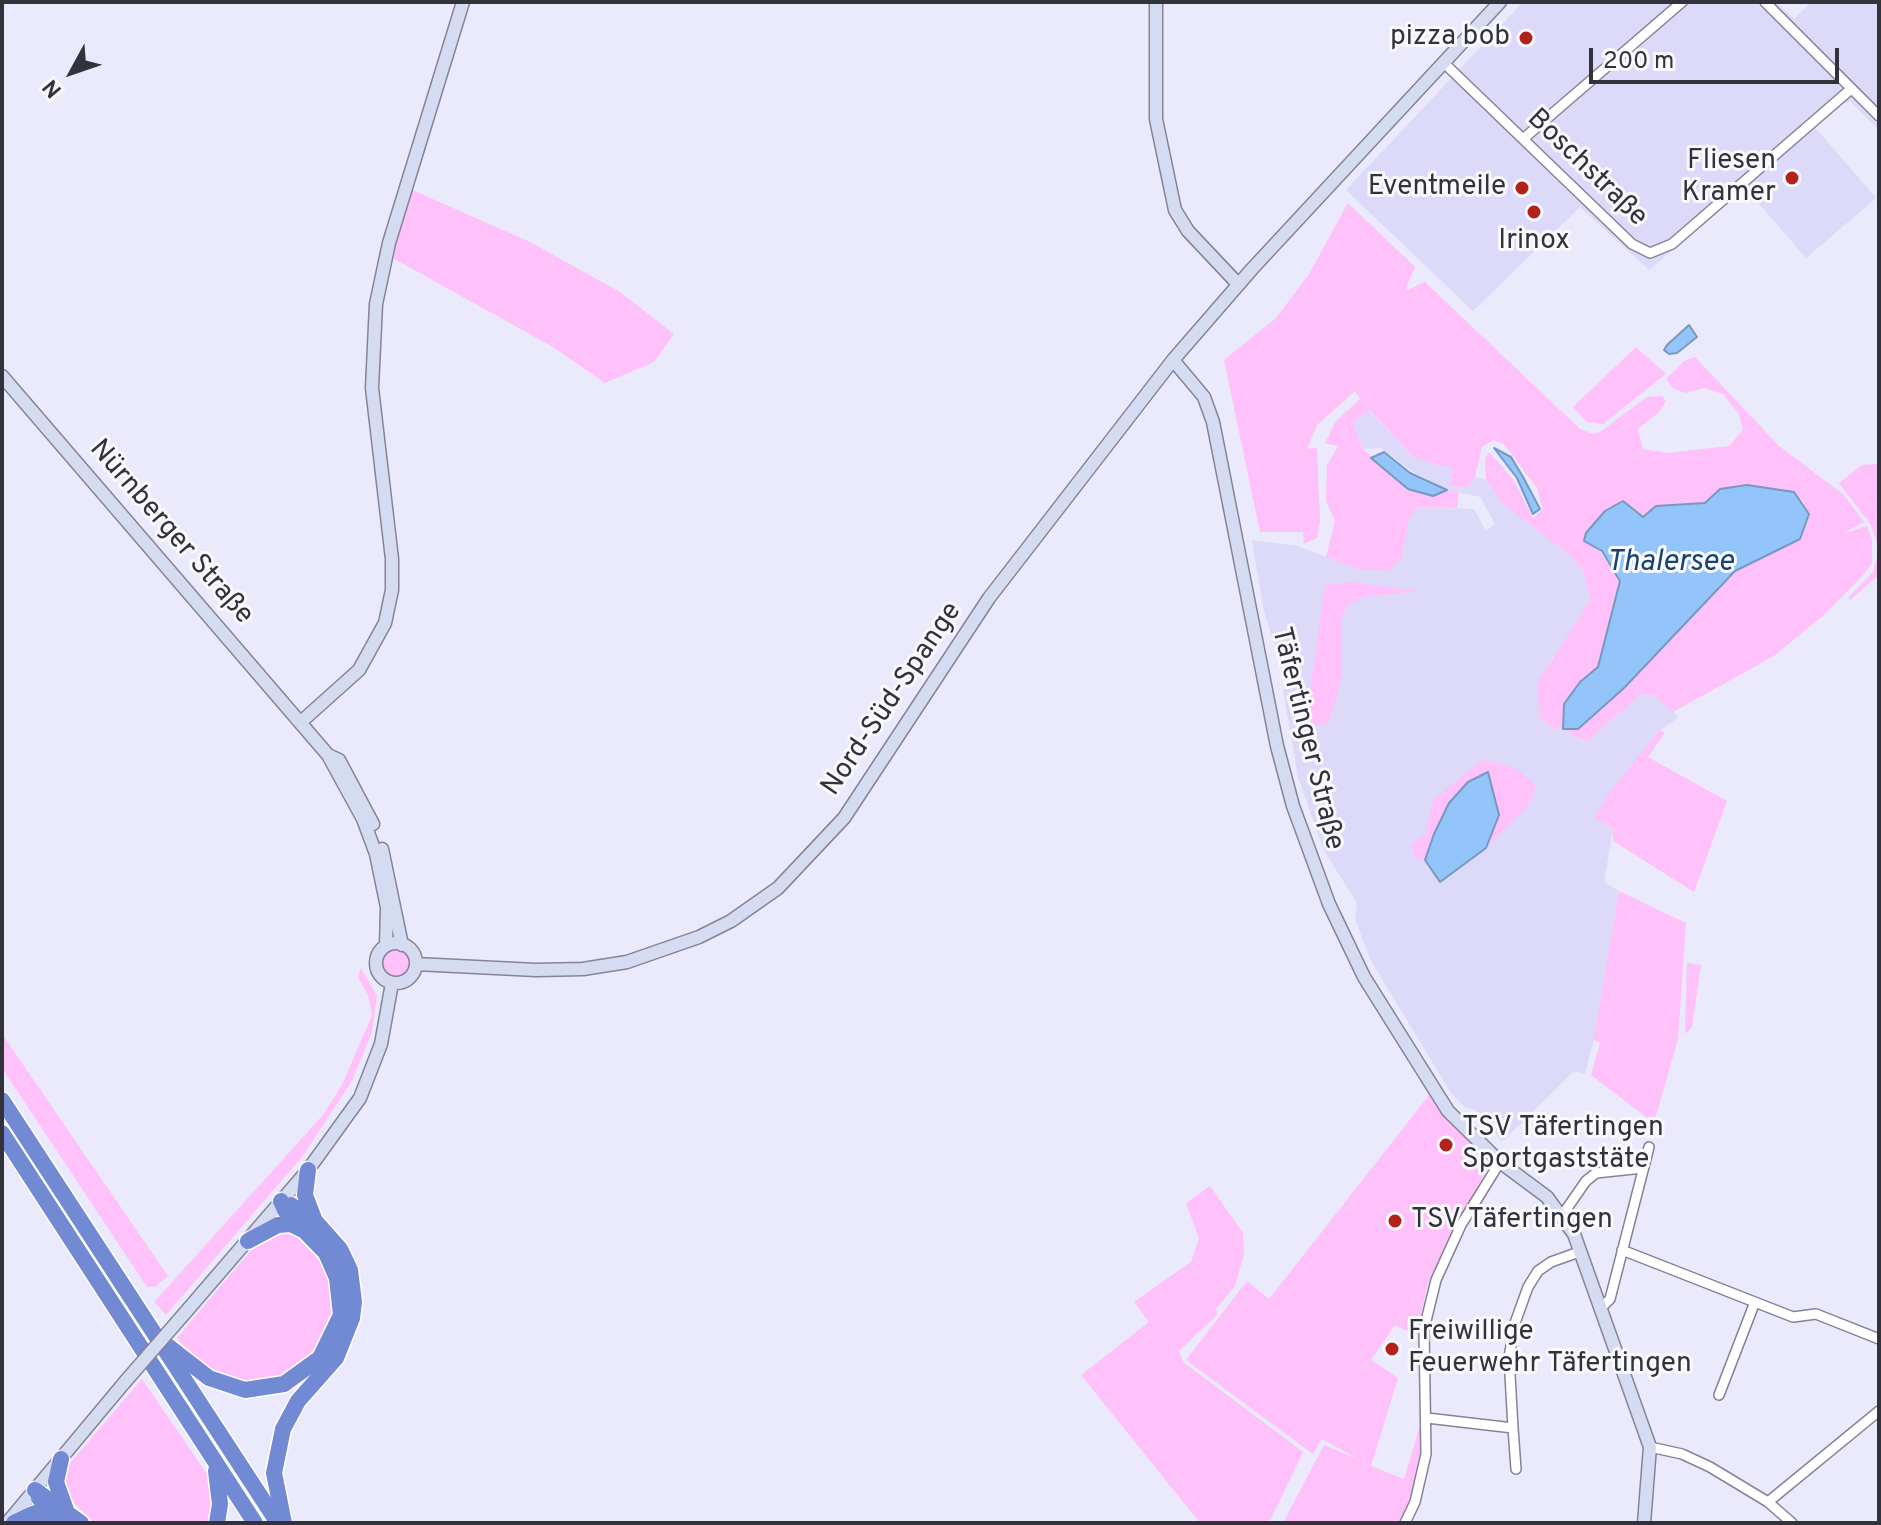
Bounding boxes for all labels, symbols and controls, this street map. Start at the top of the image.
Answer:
place label: pizza bob [1390,21,1510,55]
marker: pizza bob [1517,29,1535,47]
north arrow [32,32,112,112]
scale bar [1593,32,1843,82]
text: 200 m [1603,47,1674,77]
text: N [38,73,69,102]
street label: Boschstraße [1519,103,1653,235]
place label: Fliesen Kramer [1682,145,1776,211]
marker: Fliesen Kramer [1783,169,1801,187]
place label: Eventmeile [1368,171,1506,205]
marker: Eventmeile [1513,179,1531,197]
marker: Irinox [1525,203,1543,221]
place label: Irinox [1498,225,1570,259]
street label: Nürnberger Straße [81,434,259,632]
water label: Thalersee [1606,546,1734,582]
street label: Nord-Süd-Spange [816,597,970,803]
street label: Täfertinger Straße [1262,624,1350,854]
place label: TSV Täfertingen Sportgaststäte [1462,1112,1664,1178]
marker: TSV Täfertingen Sportgaststäte [1437,1136,1455,1154]
place label: TSV Täfertingen [1411,1204,1613,1238]
marker: TSV Täfertingen [1386,1212,1404,1230]
place label: Freiwillige Feuerwehr Täfertingen [1408,1316,1692,1382]
marker: Freiwillige Feuerwehr Täfertingen [1383,1340,1401,1358]

